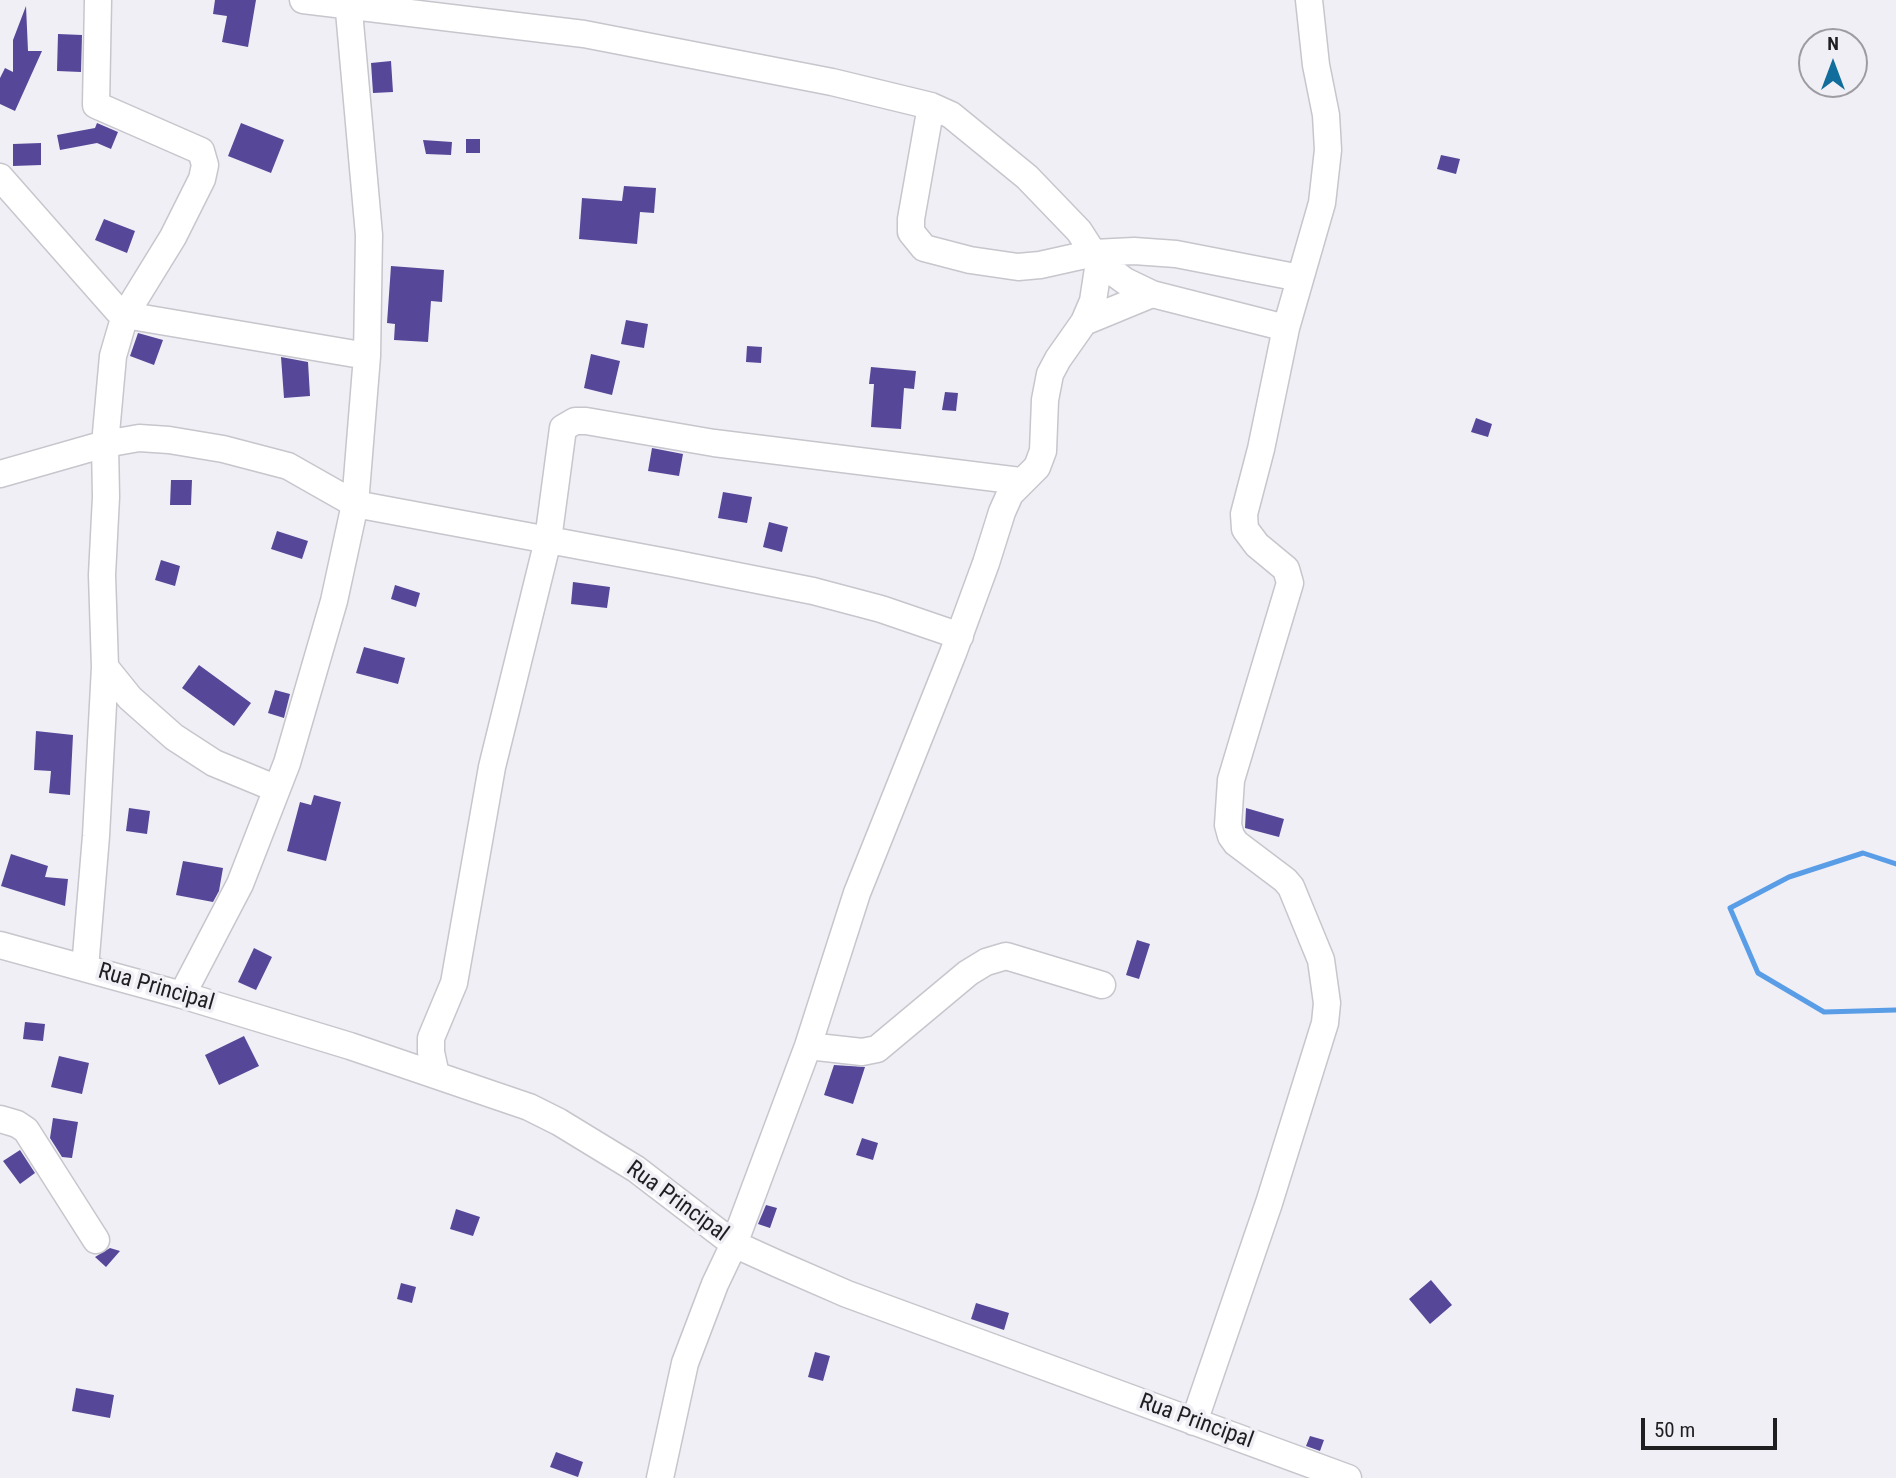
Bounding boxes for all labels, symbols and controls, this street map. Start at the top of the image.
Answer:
north arrow [1798,28,1868,98]
text: N [1827,32,1839,55]
street label: Rua Principal [95,958,217,1018]
street label: Rua Principal [621,1156,733,1248]
street label: Rua Principal [1135,1389,1257,1455]
scale bar [1644,1404,1780,1448]
text: 50 m [1654,1418,1695,1442]

